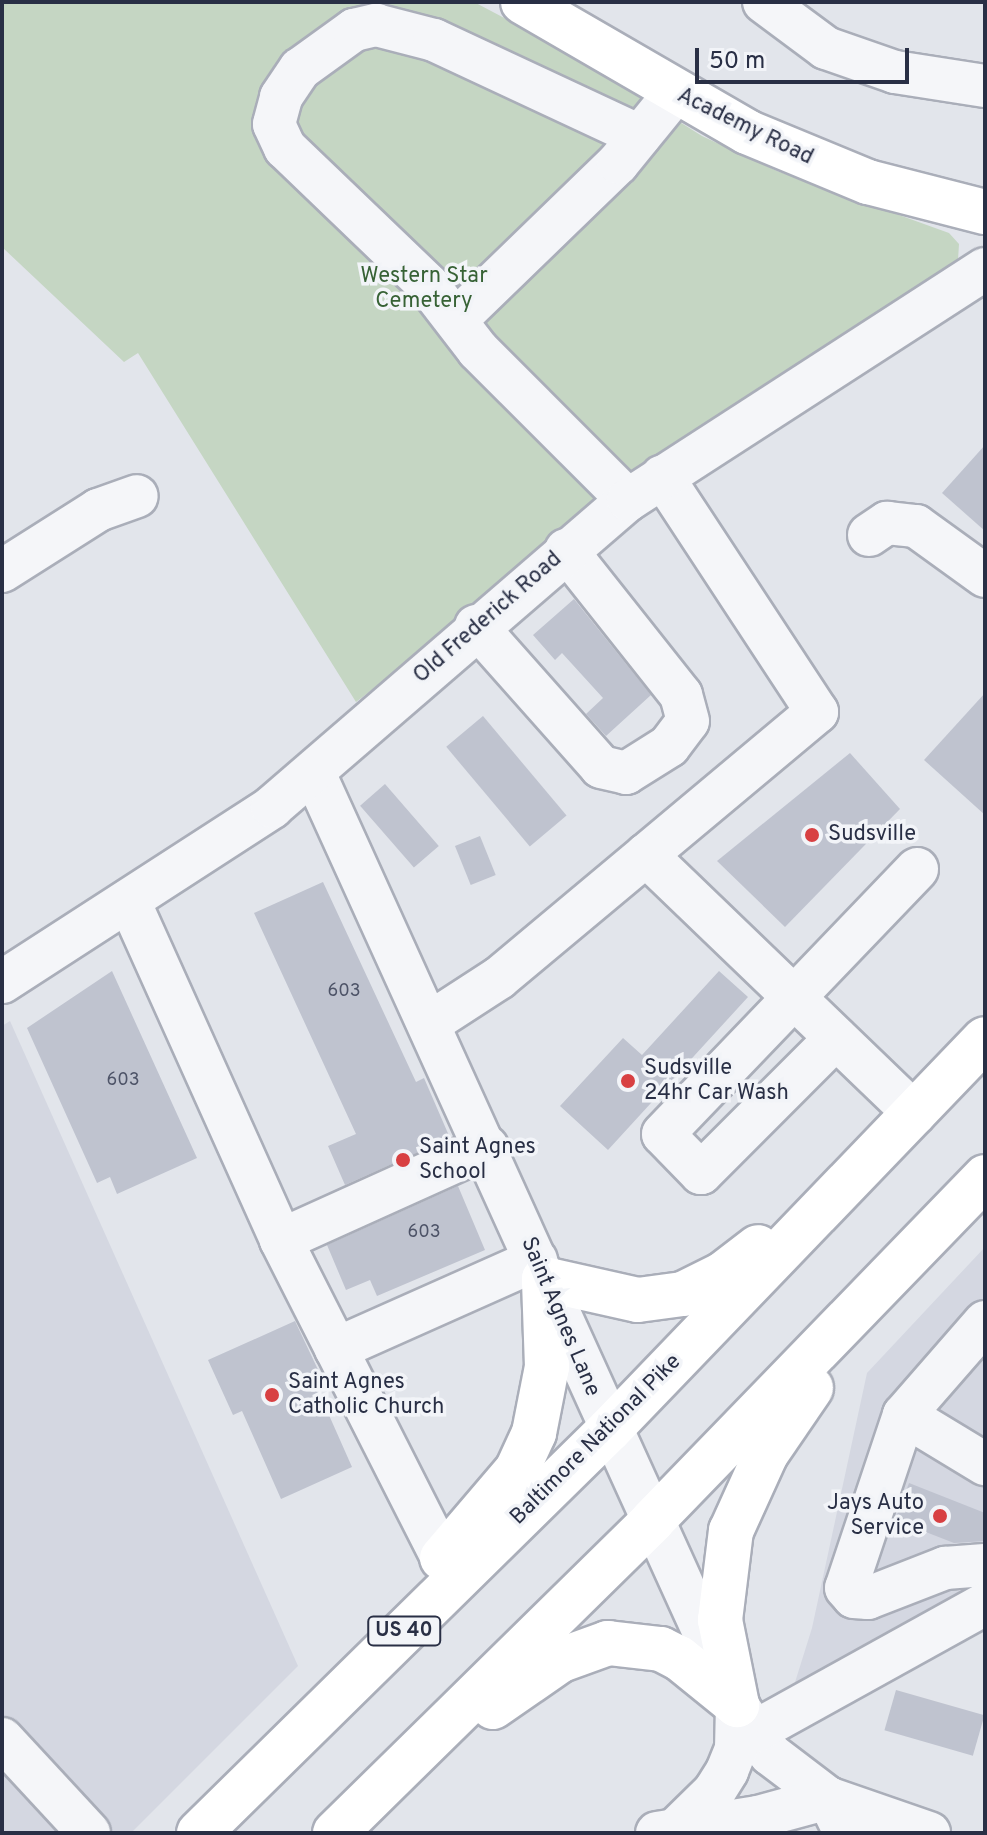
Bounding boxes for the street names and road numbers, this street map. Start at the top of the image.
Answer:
street label: Academy Road [673,83,817,171]
street label: Old Frederick Road [409,547,567,689]
street label: Saint Agnes Lane [514,1233,606,1401]
street label: Baltimore National Pike [505,1349,687,1531]
road number: US 40 [366,1615,442,1647]

